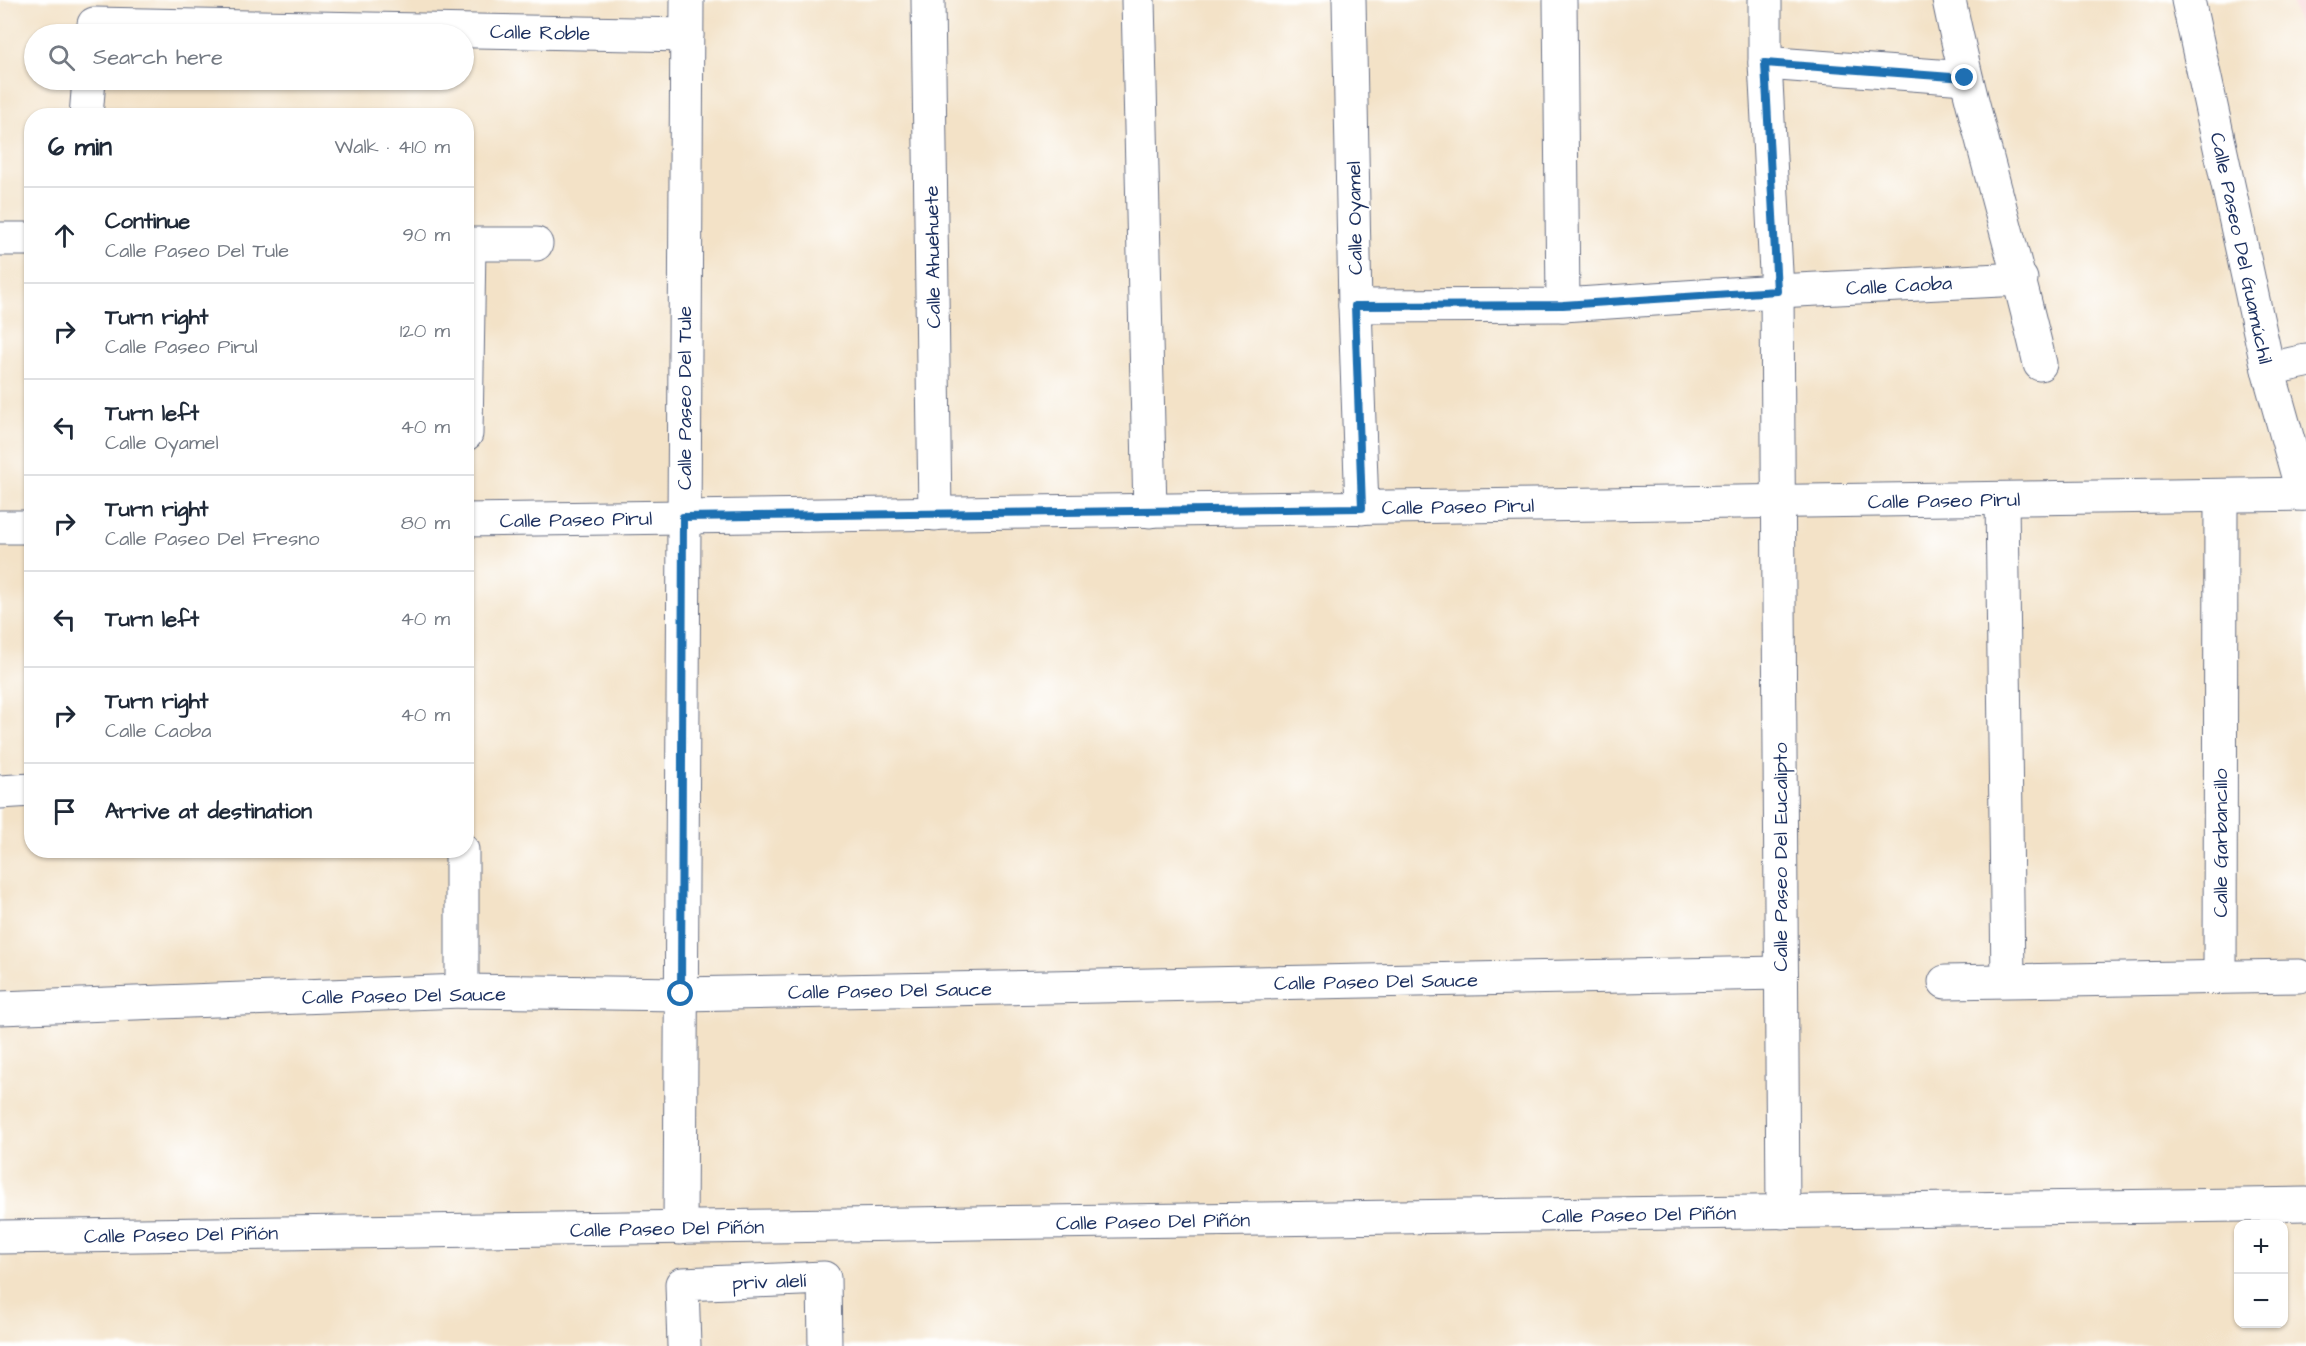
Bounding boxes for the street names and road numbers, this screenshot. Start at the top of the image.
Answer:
street label: Calle Roble [490,18,590,48]
street label: Calle Paseo Del Guamúchil [2203,130,2279,367]
street label: Calle Oyamel [1340,161,1371,275]
street label: Calle Ahuehuete [918,185,948,329]
street label: Calle Caoba [1845,269,1953,303]
street label: Calle Paseo Del Tule [671,306,699,490]
street label: Calle Paseo Pirul [1867,486,2021,516]
street label: Calle Paseo Pirul [1381,492,1535,522]
street label: Calle Paseo Pirul [499,505,653,535]
street label: Calle Paseo Del Eucalipto [1767,743,1795,971]
street label: Calle Garbancillo [2207,768,2235,918]
street label: Calle Paseo Del Sauce [1274,966,1478,998]
street label: Calle Paseo Del Sauce [788,975,992,1007]
street label: Calle Paseo Del Sauce [302,980,506,1012]
street label: Calle Paseo Del Piñón [1542,1199,1736,1231]
street label: Calle Paseo Del Piñón [1056,1206,1250,1238]
street label: Calle Paseo Del Piñón [570,1213,764,1245]
street label: Calle Paseo Del Piñón [84,1219,278,1251]
street label: priv alelí [732,1267,806,1297]

